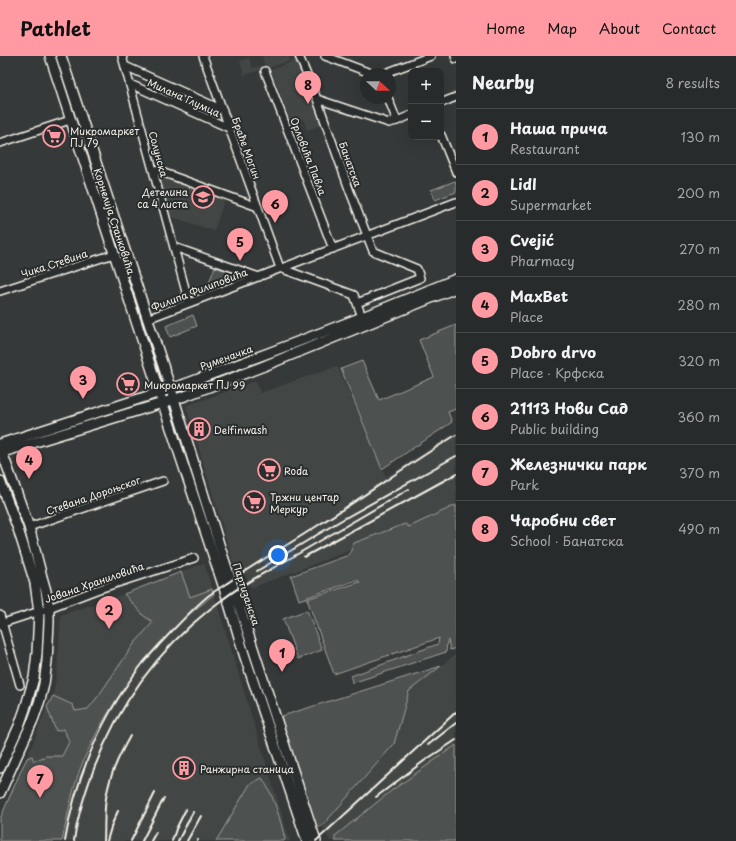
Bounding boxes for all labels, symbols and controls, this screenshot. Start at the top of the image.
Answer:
text: Pathlet [20,14,91,42]
text: Home [486,18,525,39]
text: Map [547,18,577,39]
text: About [599,18,640,39]
text: Contact [662,18,716,39]
north arrow [360,68,396,104]
map controls [408,68,444,140]
button: + [408,68,444,104]
text: Nearby [472,69,534,95]
pin: 8 [295,71,321,104]
text: 8 results [666,73,720,92]
street label: Милана Глумца [145,74,223,120]
button: − [408,104,444,140]
street label: Браће Могин [229,115,265,181]
street label: Орловића Павла [287,115,331,198]
text: Наша прича [510,116,608,139]
supermarket icon: Микромаркет ПЈ 79 [41,123,67,149]
place label: Микромаркет ПЈ 79 [70,123,139,150]
text: 1 [482,127,488,146]
text: 130 m [681,127,720,146]
street label: Солунска [145,129,173,180]
street label: Банатска [336,139,366,189]
text: Restaurant [510,139,580,158]
street label: Корнелија Станковића [91,166,139,277]
text: Lidl [510,172,537,195]
text: 2 [480,183,490,202]
text: 200 m [677,183,720,202]
place label: Детелина са 4 листа [137,184,189,211]
school or university icon: Детелина са 4 листа [190,184,216,210]
pin: 6 [262,190,288,223]
text: Supermarket [510,195,592,214]
pin: 5 [227,228,253,261]
text: Cvejić [510,228,554,251]
text: 3 [481,239,489,258]
text: 270 m [679,239,720,258]
street label: Чика Стевина [19,245,90,281]
text: Pharmacy [510,251,575,270]
street label: Филипа Филиповића [149,263,250,314]
text: MaxBet [510,284,568,307]
text: 4 [481,295,489,314]
text: 280 m [678,295,720,314]
text: Place [510,307,543,326]
street label: Руменачка [198,340,255,373]
text: Dobro drvo [510,340,596,363]
text: 5 [481,351,489,370]
text: 320 m [678,351,720,370]
text: Place · Крфска [510,363,604,382]
pin: 3 [70,366,96,399]
supermarket icon: Микромаркет ПЈ 99 [115,371,141,397]
place label: Микромаркет ПЈ 99 [144,377,245,392]
text: 21113 Нови Сад [510,396,628,419]
text: 6 [480,407,490,426]
text: 360 m [677,407,720,426]
building icon: Delfinwash [186,416,212,442]
text: Public building [510,419,599,438]
place label: Delfinwash [214,422,268,437]
pin: 4 [16,446,42,479]
text: Железнички парк [510,452,647,475]
supermarket icon: Roda [256,457,282,483]
place label: Roda [284,463,309,478]
text: 7 [481,463,489,482]
text: 370 m [679,463,720,482]
street label: Стевана Дороњског [44,472,143,518]
text: Park [510,475,539,494]
supermarket icon: Тржни центар Меркур [241,489,267,515]
place label: Тржни центар Меркур [270,489,339,516]
text: Чаробни свет [510,508,616,531]
text: 8 [481,519,489,538]
text: 490 m [678,519,720,538]
text: School · Банатска [510,531,624,550]
your location [268,545,288,565]
street label: Јована Храниловића [42,558,146,606]
street label: Партизанска [230,561,264,628]
pin: 2 [96,596,122,629]
pin: 1 [269,639,295,672]
building icon: Ранжирна станица [171,755,197,781]
place label: Ранжирна станица [200,761,295,776]
pin: 7 [27,765,53,798]

